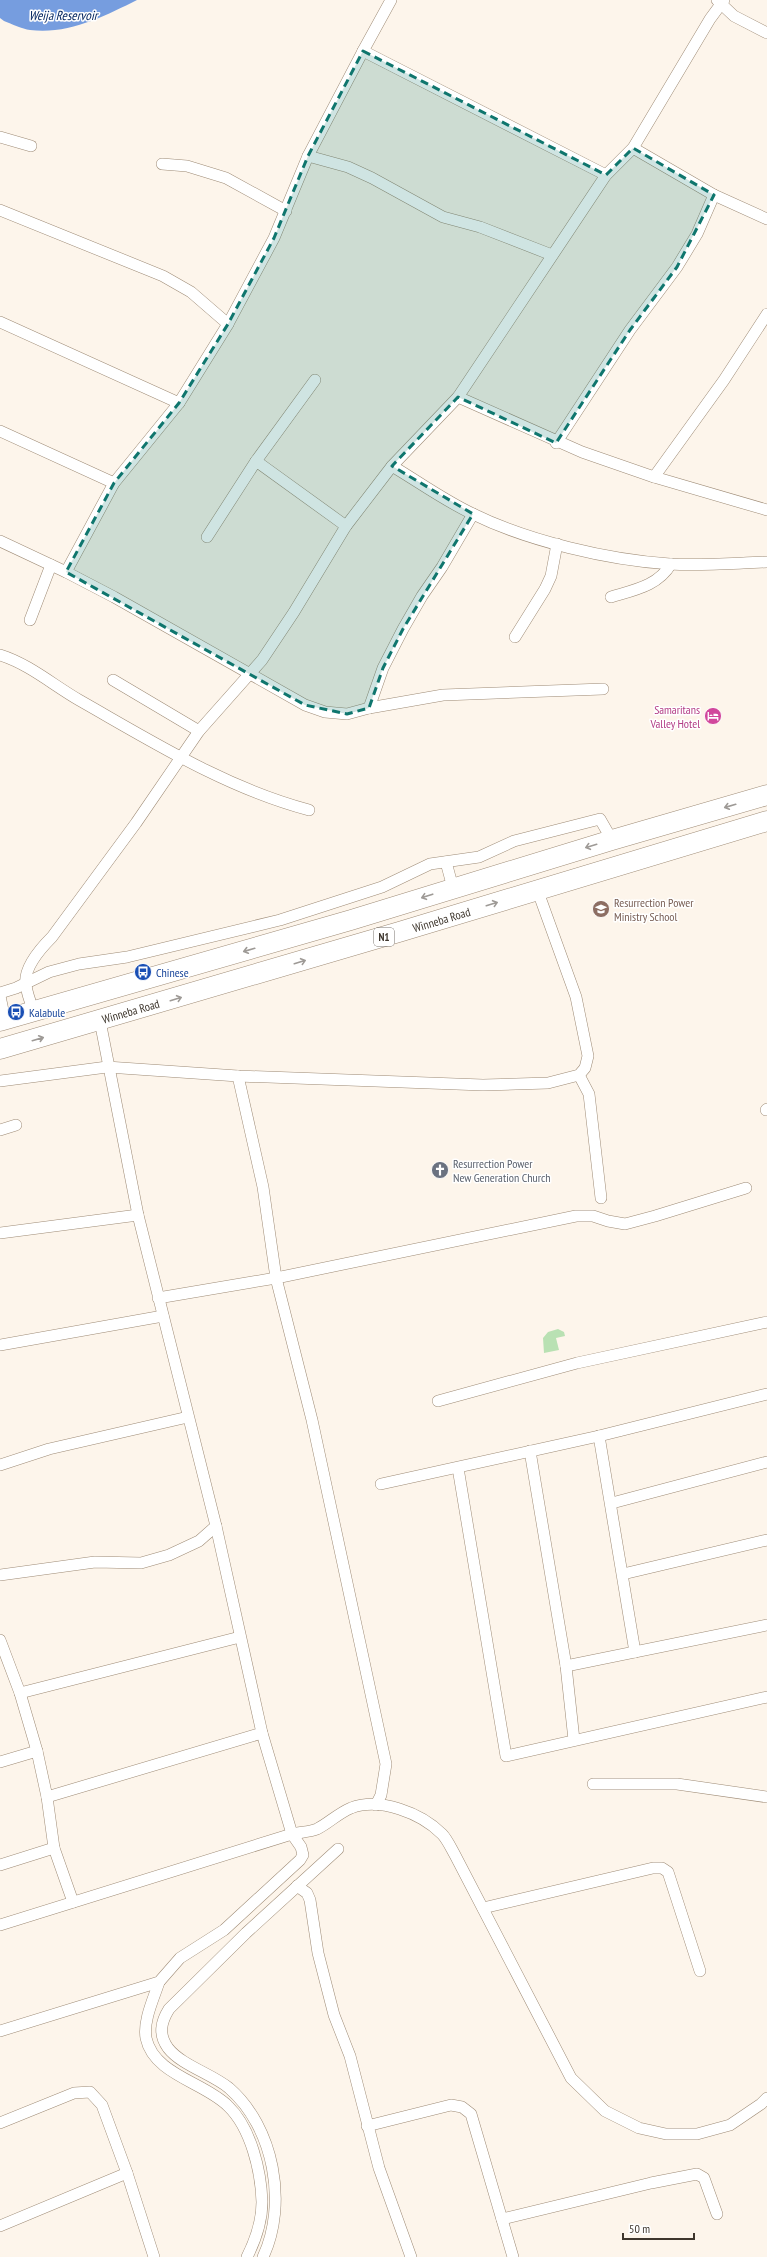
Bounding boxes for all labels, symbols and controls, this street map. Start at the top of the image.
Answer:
water label: Weija Reservoir [29,7,100,24]
place label: Samaritans Valley Hotel [650,702,700,731]
hotel icon: Samaritans Valley Hotel [703,706,723,726]
one-way arrow [723,803,736,810]
one-way arrow [585,843,598,850]
one-way arrow [420,893,433,900]
place label: Resurrection Power Ministry School [614,895,694,924]
one-way arrow [485,899,497,907]
school or university icon: Resurrection Power Ministry School [591,899,611,919]
street label: Winneba Road [411,903,472,935]
road number: N1 [374,928,394,946]
one-way arrow [242,947,255,954]
one-way arrow [294,958,307,965]
bus stop icon: Chinese [133,962,153,982]
place label: Chinese [156,965,189,980]
street label: Winneba Road [100,995,161,1026]
one-way arrow [169,995,182,1002]
bus stop icon: Kalabule [6,1002,26,1022]
place label: Kalabule [29,1005,65,1020]
one-way arrow [31,1035,44,1042]
place label: Resurrection Power New Generation Church [453,1156,551,1185]
church icon: Resurrection Power New Generation Church [430,1160,450,1180]
scale bar [623,2215,694,2241]
text: 50 m [629,2221,650,2236]

